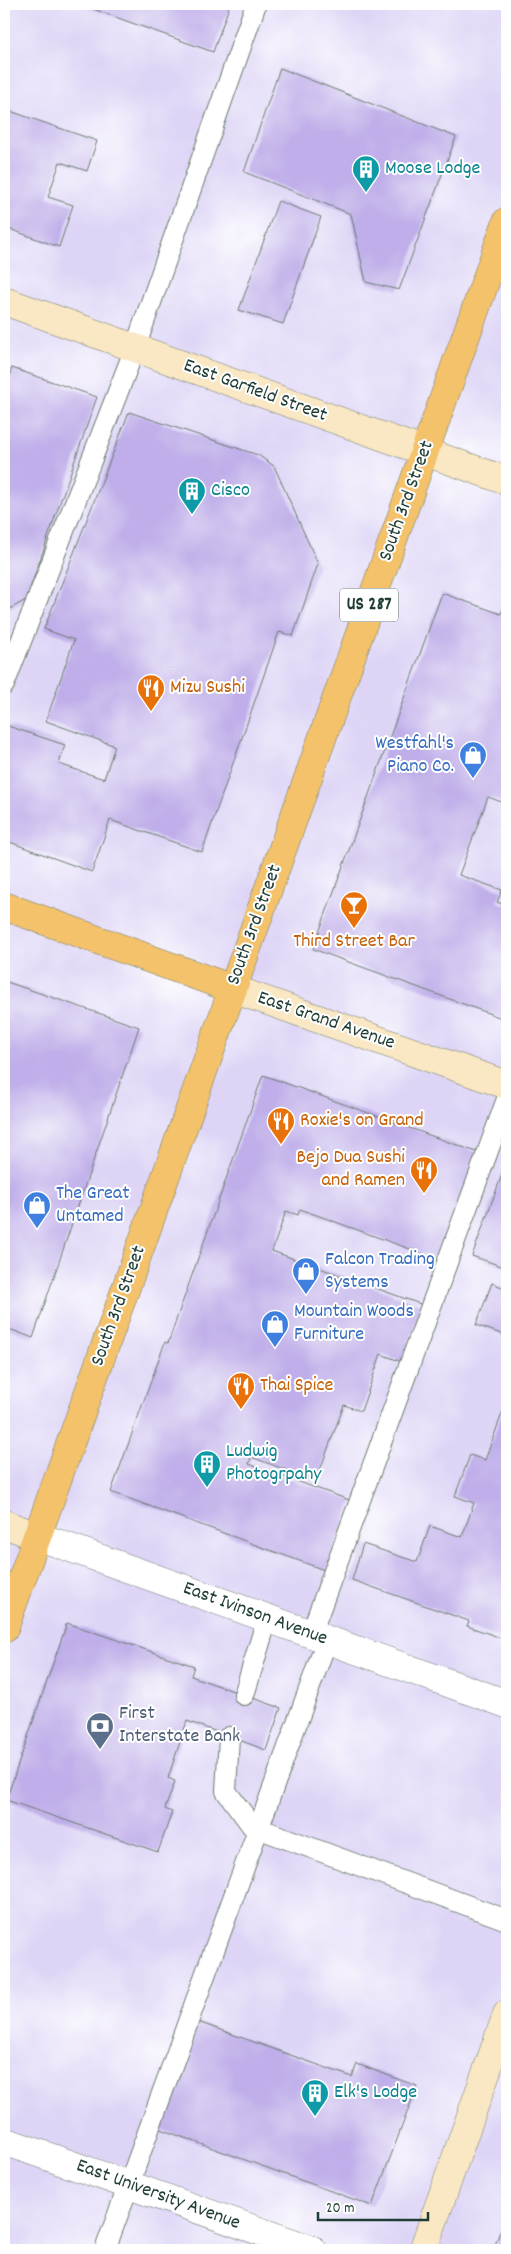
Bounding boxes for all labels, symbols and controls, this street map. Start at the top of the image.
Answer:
building icon: Moose Lodge [351,154,381,193]
place label: Moose Lodge [385,155,481,183]
street label: East Garfield Street [179,352,331,430]
street label: South 3rd Street [372,437,442,565]
building icon: Cisco [177,476,207,515]
place label: Cisco [211,477,250,505]
road number: US 287 [340,588,398,622]
restaurant icon: Mizu Sushi [136,673,166,712]
place label: Mizu Sushi [170,674,245,702]
place label: Westfahl's Piano Co. [375,730,454,781]
shop icon: Westfahl's Piano Co. [458,740,488,779]
street label: South 3rd Street [220,861,290,989]
bar icon: Third Street Bar [339,890,369,929]
place label: Third Street Bar [293,928,415,956]
street label: East Grand Avenue [254,984,399,1058]
restaurant icon: Roxie's on Grand [266,1106,296,1145]
place label: Roxie's on Grand [300,1107,424,1135]
place label: Bejo Dua Sushi and Ramen [296,1144,405,1195]
restaurant icon: Bejo Dua Sushi and Ramen [409,1155,439,1194]
place label: The Great Untamed [56,1180,130,1231]
shop icon: The Great Untamed [22,1190,52,1229]
street label: South 3rd Street [84,1242,154,1370]
place label: Falcon Trading Systems [325,1246,435,1297]
shop icon: Falcon Trading Systems [291,1256,321,1295]
place label: Mountain Woods Furniture [294,1298,414,1349]
shop icon: Mountain Woods Furniture [260,1309,290,1348]
restaurant icon: Thai Spice [226,1371,256,1410]
place label: Thai Spice [260,1372,334,1400]
place label: Ludwig Photogrpahy [226,1438,322,1489]
building icon: Ludwig Photogrpahy [192,1449,222,1488]
street label: East Ivinson Avenue [179,1575,331,1653]
place label: First Interstate Bank [119,1700,240,1751]
bank icon: First Interstate Bank [85,1711,115,1750]
building icon: Elk's Lodge [300,2078,330,2117]
place label: Elk's Lodge [334,2079,417,2107]
street label: East University Avenue [72,2152,244,2238]
scale bar [318,2189,428,2221]
text: 20 m [326,2198,354,2220]

